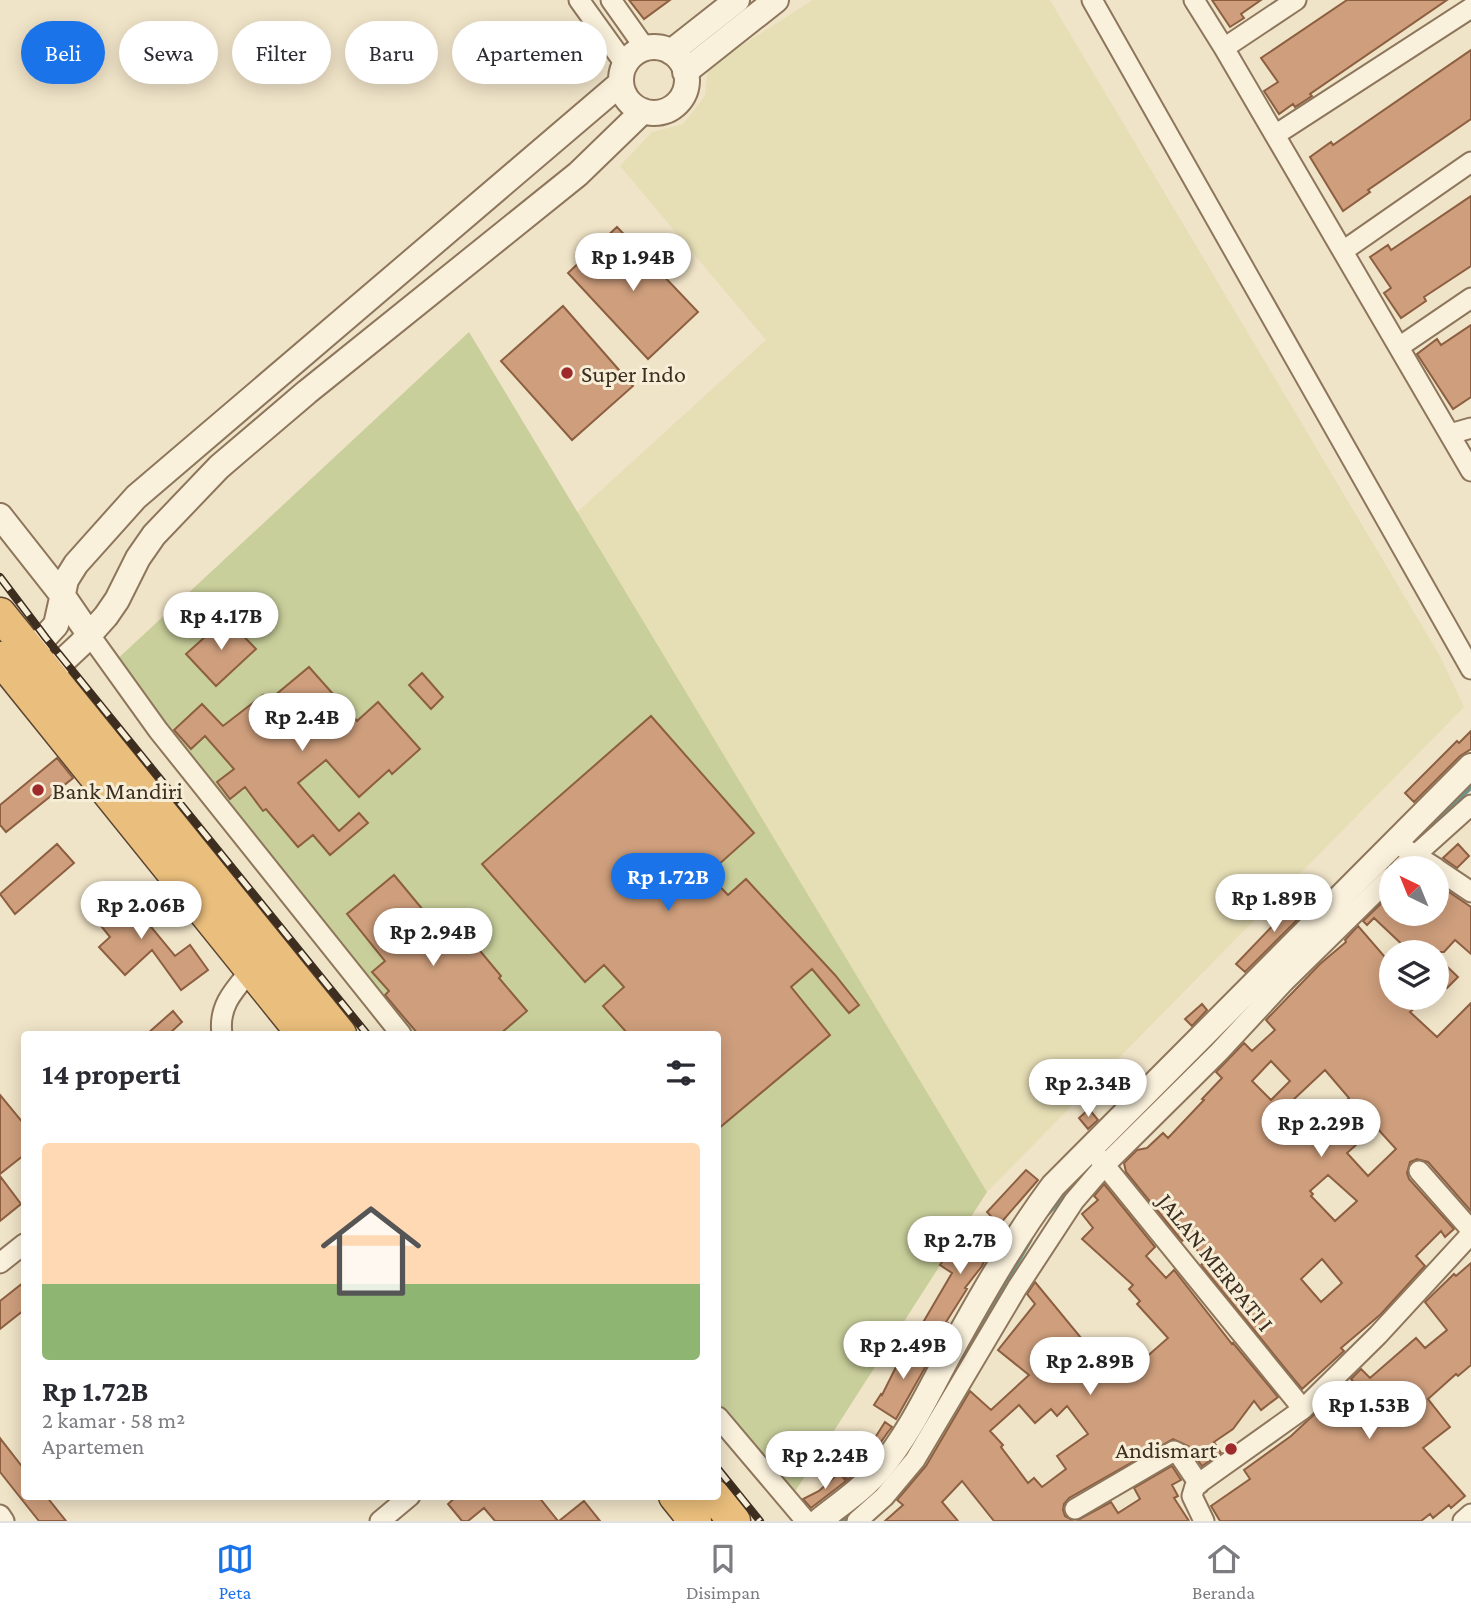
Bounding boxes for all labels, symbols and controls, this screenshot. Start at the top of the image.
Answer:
chip: Beli [21,21,105,84]
chip: Sewa [119,21,218,84]
chip: Filter [232,21,331,84]
chip: Baru [345,21,438,84]
chip: Apartemen [452,21,607,84]
pin: Rp 1.94B [561,233,705,293]
text: Rp 1.94B [591,243,675,269]
place label: Super Indo [581,360,686,387]
marker: Super Indo [559,365,575,381]
pin: Rp 4.17B [149,592,293,652]
text: Rp 4.17B [179,602,263,628]
pin: Rp 2.4B [237,694,367,753]
text: Rp 2.4B [265,703,339,729]
place label: Bank Mandiri [52,777,183,804]
marker: Bank Mandiri [30,782,46,798]
pin: Rp 1.72B [596,853,740,913]
north arrow [1379,856,1449,926]
map controls [1379,856,1449,1010]
text: Rp 1.72B [627,863,709,889]
pin: Rp 1.89B [1202,874,1346,934]
pin: Rp 2.06B [69,881,213,941]
text: Rp 1.89B [1231,884,1317,910]
text: Rp 2.06B [97,891,185,917]
pin: Rp 2.94B [361,908,505,968]
text: Rp 2.94B [389,918,477,944]
button: layers [1379,940,1449,1010]
icon: filters [662,1054,700,1092]
text: 14 properti [42,1057,181,1090]
pin: Rp 2.34B [1016,1060,1160,1119]
text: Rp 2.34B [1045,1069,1131,1095]
pin: Rp 2.29B [1249,1100,1393,1159]
text: Rp 2.29B [1278,1109,1364,1135]
street label: JALAN MERPATI I [1151,1186,1280,1336]
icon: home [308,1188,434,1314]
pin: Rp 2.7B [895,1216,1025,1276]
text: Rp 2.7B [923,1226,997,1252]
pin: Rp 2.49B [831,1322,975,1381]
text: Rp 2.49B [859,1331,947,1357]
pin: Rp 2.89B [1018,1338,1162,1397]
text: Rp 2.89B [1046,1347,1134,1373]
text: Rp 1.72B [42,1374,149,1407]
pin: Rp 1.53B [1297,1382,1441,1441]
text: Rp 1.53B [1328,1391,1410,1417]
text: 2 kamar · 58 m² [42,1407,185,1433]
pin: Rp 2.24B [753,1432,897,1491]
text: Apartemen [42,1433,144,1459]
place label: Andismart [1115,1436,1218,1463]
text: Rp 2.24B [782,1441,868,1467]
marker: Andismart [1223,1441,1239,1457]
tab: Peta [216,1540,254,1603]
tab: Disimpan [686,1540,760,1603]
tab: Beranda [1192,1540,1255,1603]

